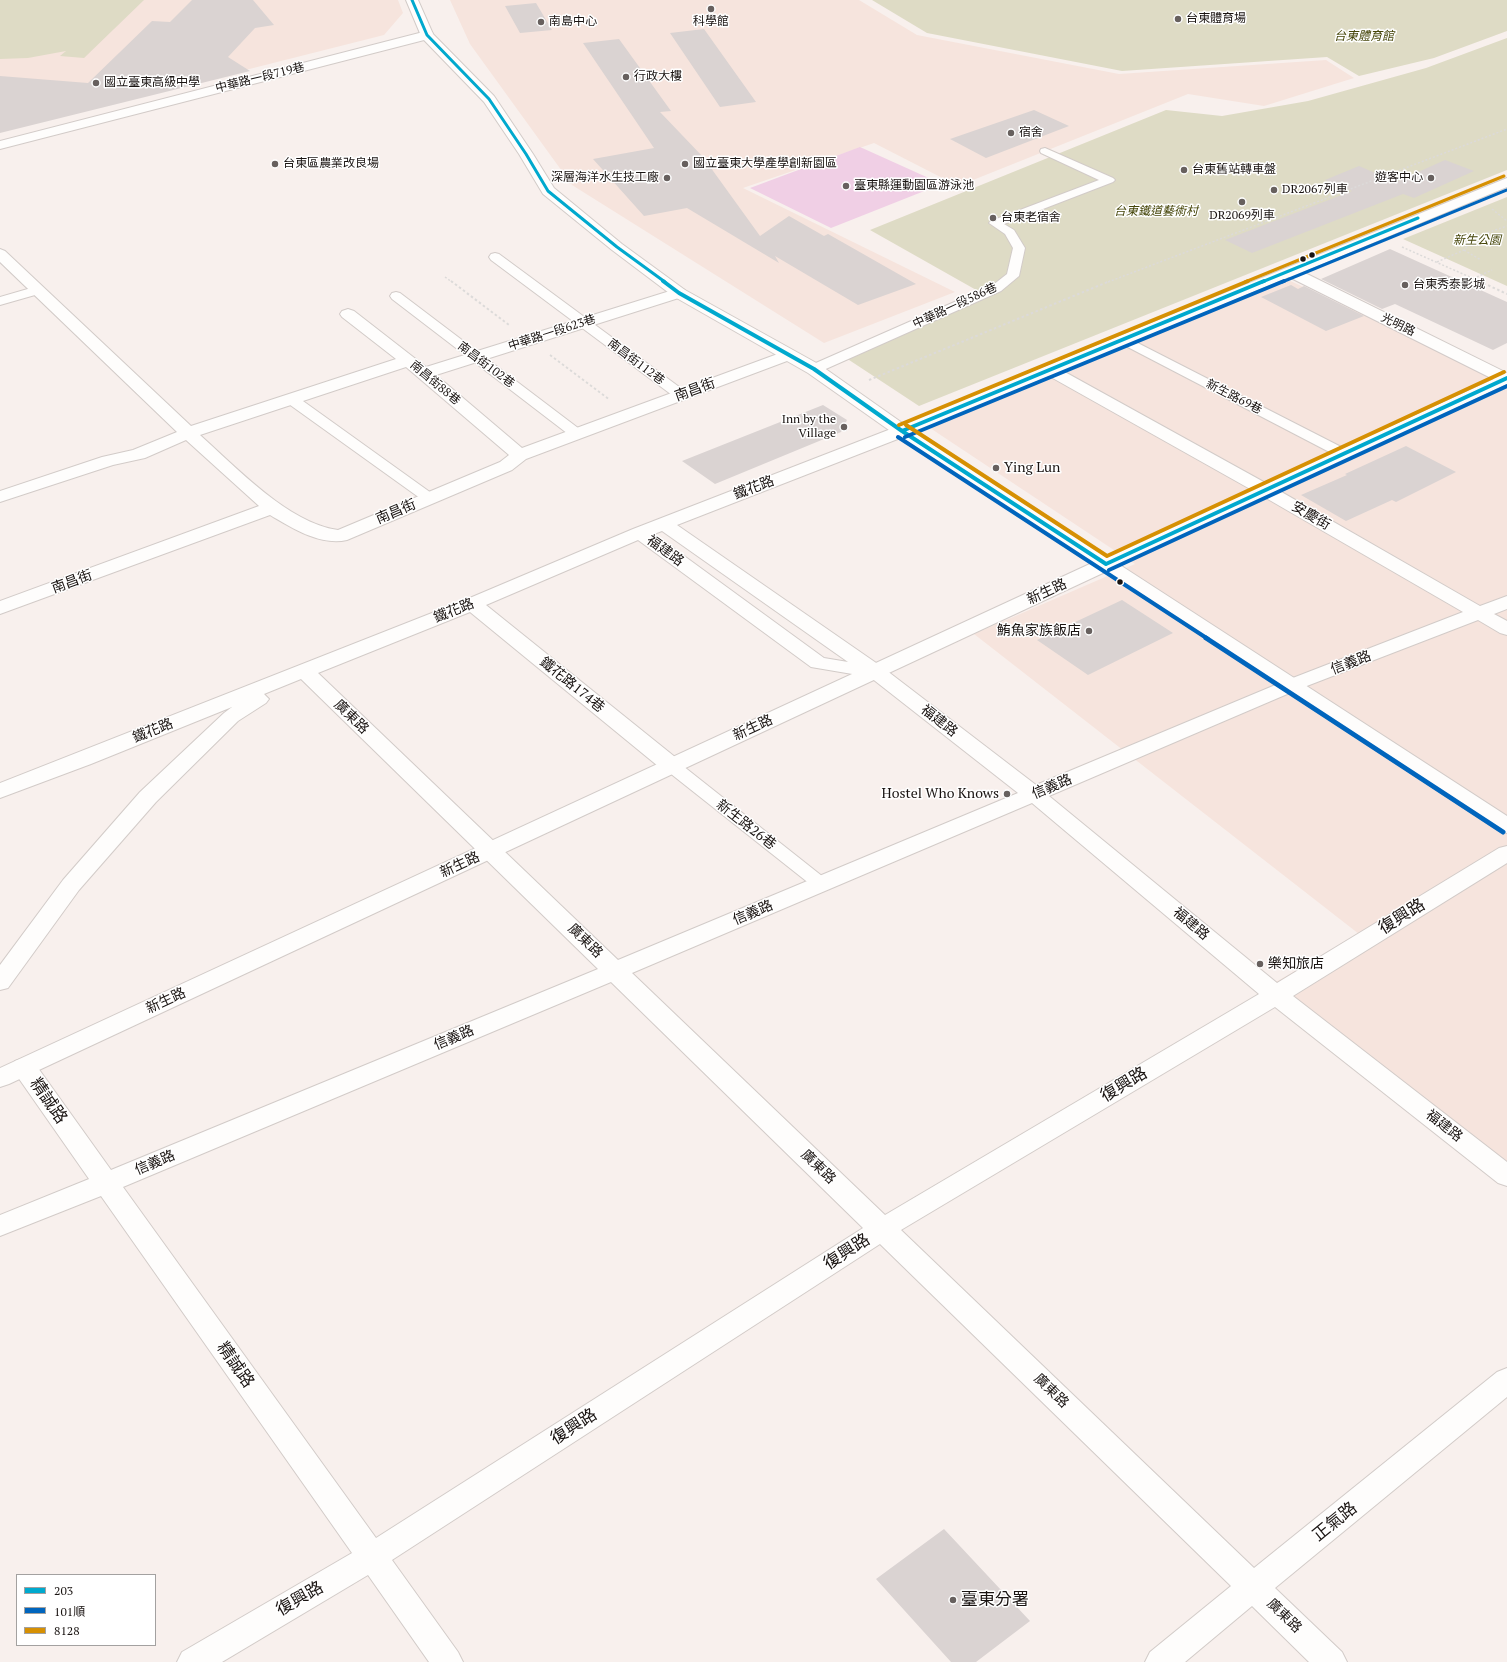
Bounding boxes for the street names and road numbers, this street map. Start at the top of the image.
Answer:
street label: 中華路一段719巷 [214,60,306,96]
street label: 中華路一段586巷 [911,280,999,332]
street label: 光明路 [1379,311,1417,339]
street label: 中華路一段623巷 [506,312,598,354]
street label: 南昌街112巷 [605,336,667,388]
street label: 南昌街102巷 [455,339,517,391]
street label: 南昌街88巷 [407,358,463,408]
street label: 南昌街 [672,375,718,405]
street label: 新生路69巷 [1204,377,1264,417]
street label: 鐵花路 [731,473,777,503]
street label: 南昌街 [373,496,419,528]
street label: 安慶街 [1289,498,1333,534]
street label: 福建路 [643,532,687,570]
street label: 南昌街 [49,567,95,597]
street label: 新生路 [1024,576,1070,608]
street label: 鐵花路 [431,595,477,627]
street label: 信義路 [1328,648,1374,678]
street label: 鐵花路174巷 [536,654,608,716]
street label: 廣東路 [330,696,372,738]
street label: 福建路 [917,701,961,741]
street label: 新生路 [730,712,776,744]
street label: 鐵花路 [130,715,176,747]
street label: 信義路 [1029,771,1075,803]
street label: 新生路26巷 [713,797,779,853]
street label: 新生路 [437,849,483,881]
street label: 復興路 [1375,895,1429,939]
street label: 信義路 [730,897,776,929]
street label: 福建路 [1170,904,1212,944]
street label: 廣東路 [564,920,606,962]
street label: 新生路 [143,985,189,1017]
street label: 信義路 [431,1022,477,1054]
street label: 復興路 [1097,1063,1151,1107]
street label: 精誠路 [25,1074,71,1128]
street label: 福建路 [1422,1106,1466,1146]
street label: 廣東路 [797,1146,839,1188]
street label: 信義路 [132,1147,178,1179]
street label: 復興路 [820,1230,874,1274]
street label: 精誠路 [212,1338,258,1392]
street label: 廣東路 [1030,1370,1072,1412]
street label: 復興路 [547,1405,601,1449]
street label: 正氣路 [1309,1498,1361,1546]
street label: 復興路 [273,1577,327,1621]
street label: 廣東路 [1263,1595,1305,1637]

